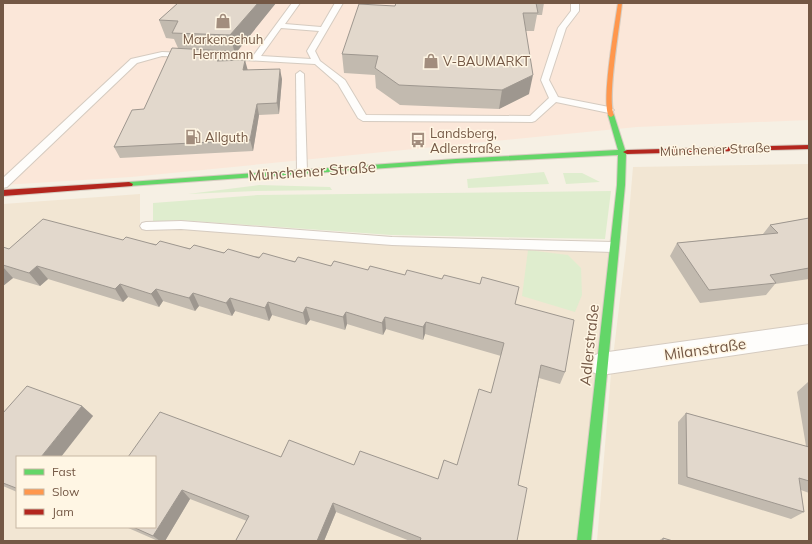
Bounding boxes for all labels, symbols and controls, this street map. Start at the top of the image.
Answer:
shop icon: Markenschuh Herrmann [214,12,232,30]
place label: Markenschuh Herrmann [183,31,263,62]
shop icon: V-BAUMARKT [422,52,440,70]
place label: V-BAUMARKT [443,53,530,69]
place label: Landsberg, Adlerstraße [430,125,501,156]
fuel station icon: Allguth [184,128,202,146]
place label: Allguth [205,129,248,145]
bus stop icon: Landsberg, Adlerstraße [409,131,427,149]
street label: Münchener Straße [659,139,771,159]
street label: Münchener Straße [248,157,376,185]
street label: Adlerstraße [575,303,603,387]
street label: Milanstraße [663,334,747,364]
legend [16,456,156,528]
text: Fast [52,464,76,479]
text: Slow [52,484,80,499]
text: Jam [52,504,74,519]

